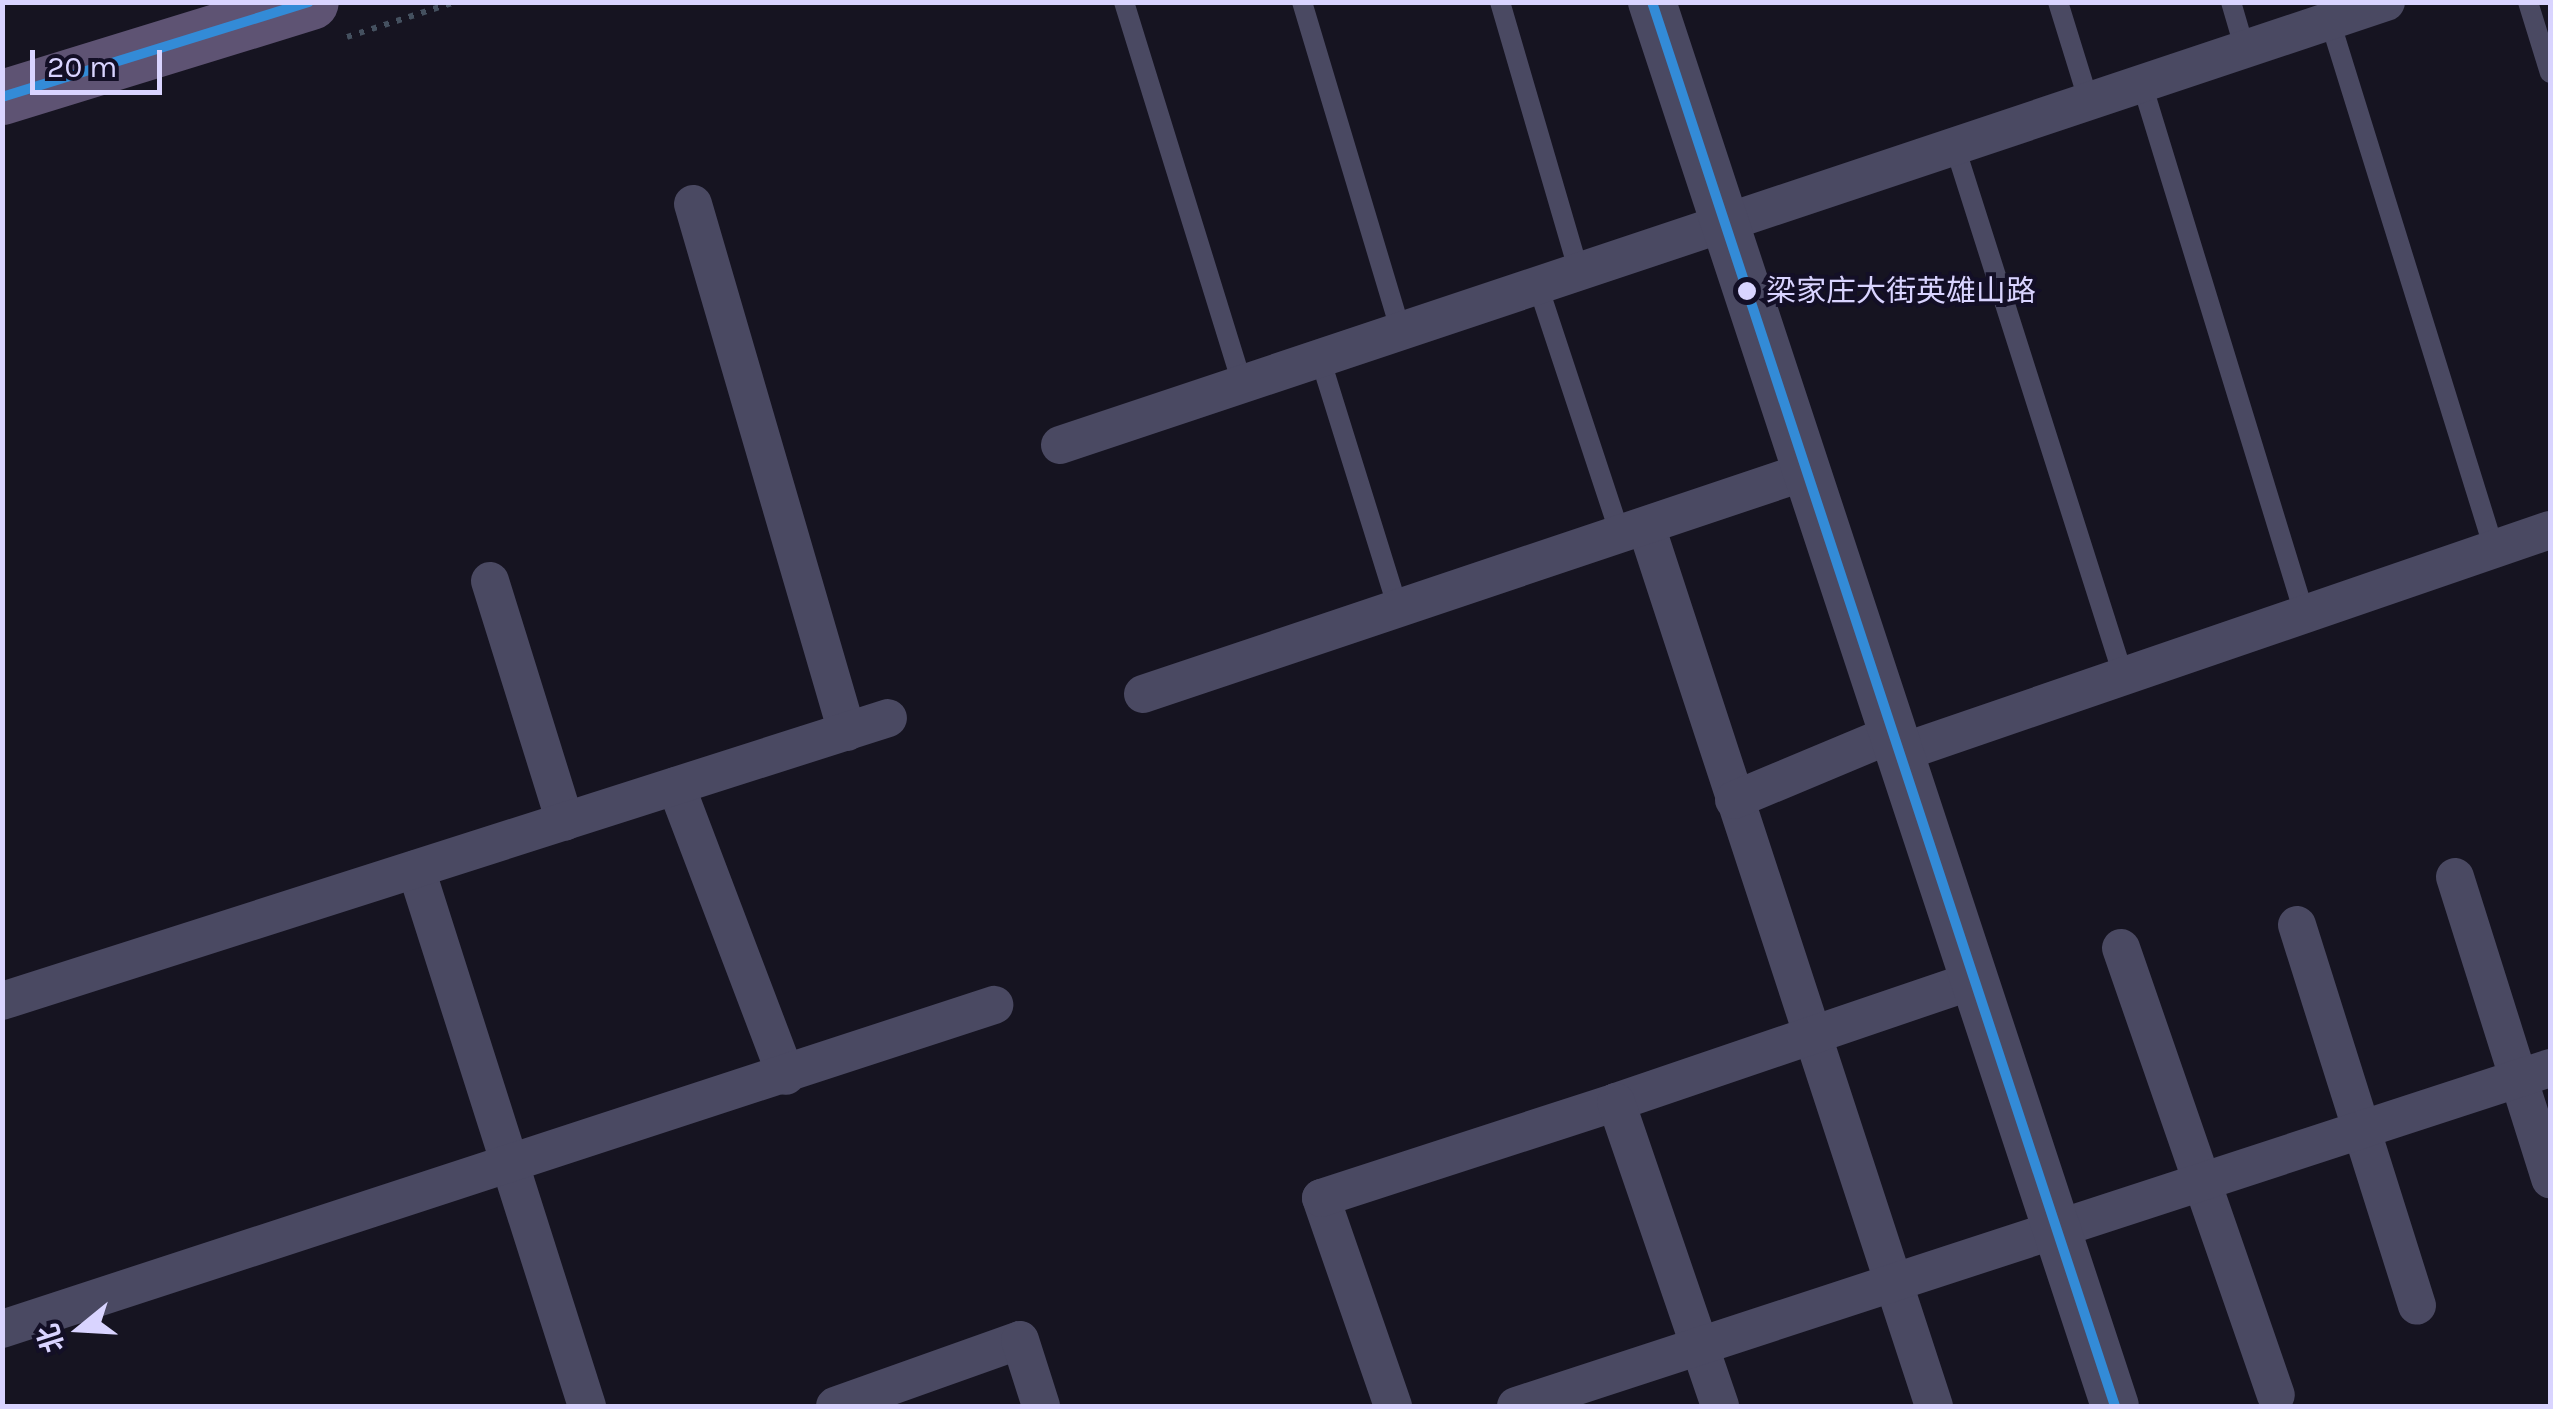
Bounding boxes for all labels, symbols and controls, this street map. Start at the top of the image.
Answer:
scale bar [35,30,168,92]
text: 20 m [47,49,117,85]
place label: 梁家庄大街英雄山路 [1766,273,2036,309]
marker: 梁家庄大街英雄山路 [1737,281,1757,301]
north arrow [30,1279,130,1379]
text: 北 [31,1320,71,1357]

